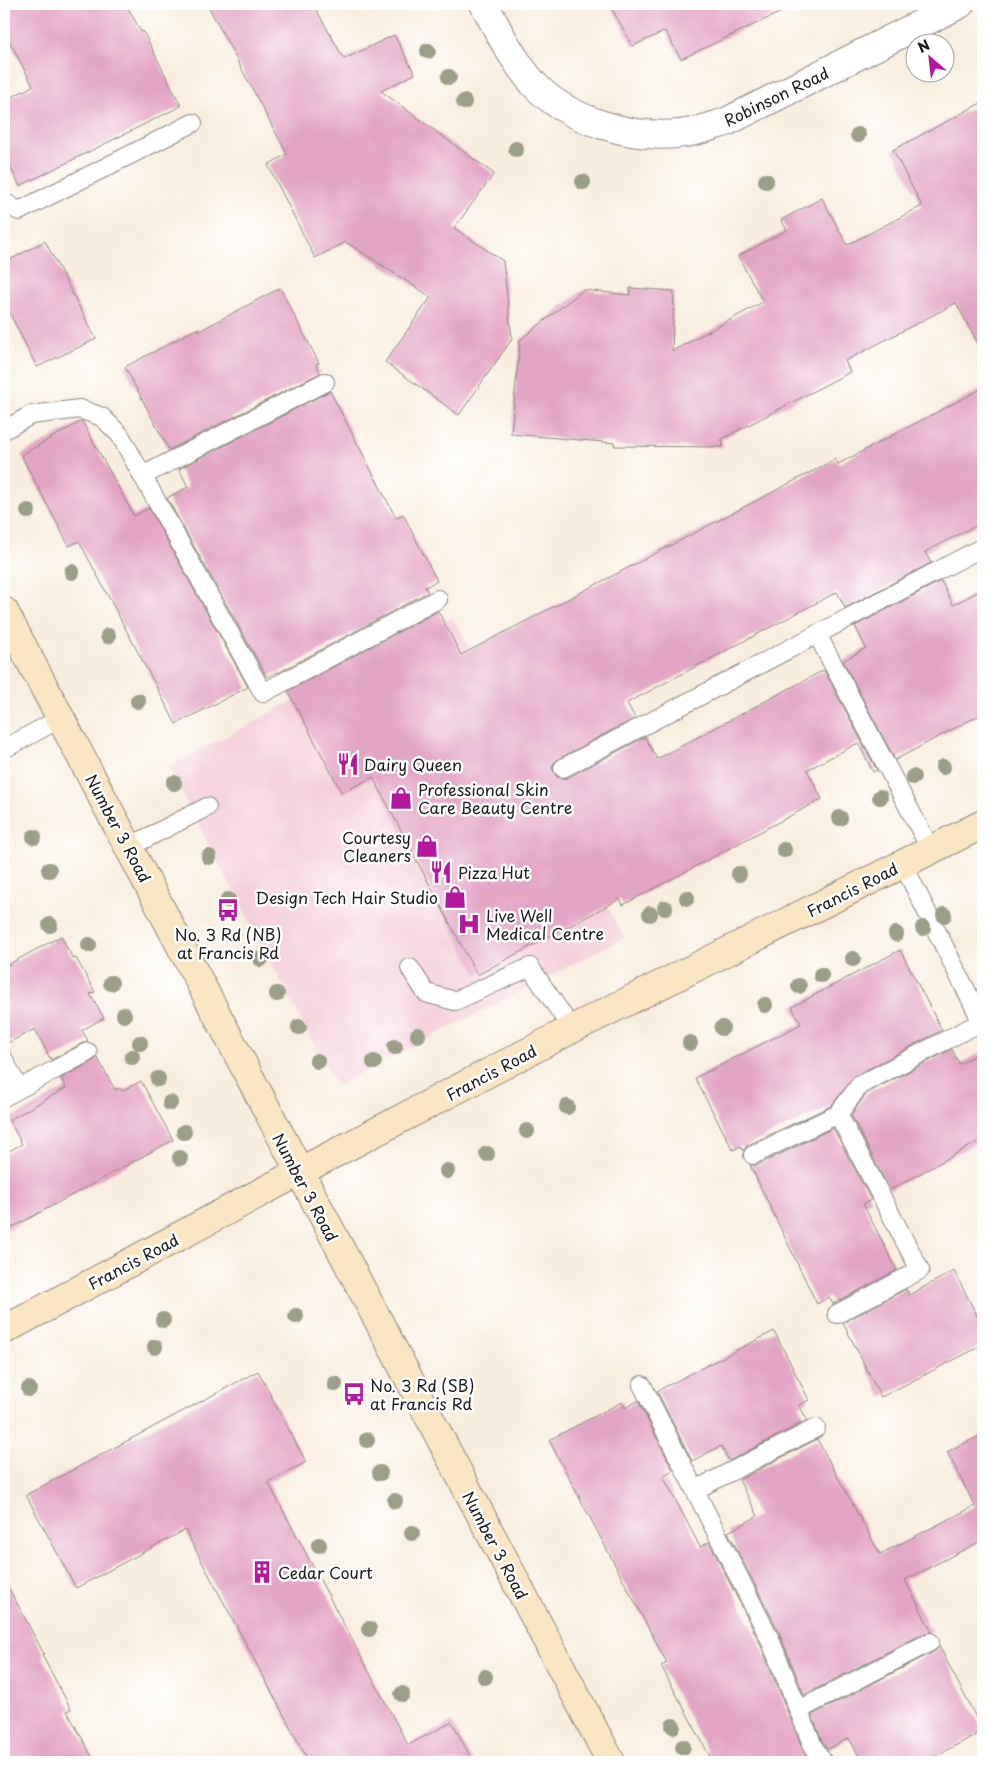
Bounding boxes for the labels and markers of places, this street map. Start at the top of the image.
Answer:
restaurant icon: Dairy Queen [335,751,361,777]
place label: Dairy Queen [364,752,462,776]
place label: Professional Skin Care Beauty Centre [418,777,572,819]
shop icon: Professional Skin Care Beauty Centre [388,785,414,811]
place label: Courtesy Cleaners [342,825,411,867]
shop icon: Courtesy Cleaners [414,833,440,859]
restaurant icon: Pizza Hut [428,859,454,885]
place label: Pizza Hut [458,860,530,884]
shop icon: Design Tech Hair Studio [442,884,468,910]
place label: Design Tech Hair Studio [255,885,438,909]
bus stop icon: No. 3 Rd (NB) at Francis Rd [215,897,241,923]
place label: Live Well Medical Centre [486,903,604,945]
hospital icon: Live Well Medical Centre [456,911,482,937]
place label: No. 3 Rd (NB) at Francis Rd [174,922,282,964]
place label: No. 3 Rd (SB) at Francis Rd [370,1373,474,1415]
bus stop icon: No. 3 Rd (SB) at Francis Rd [341,1381,367,1407]
building icon: Cedar Court [249,1559,275,1585]
place label: Cedar Court [278,1560,373,1584]

